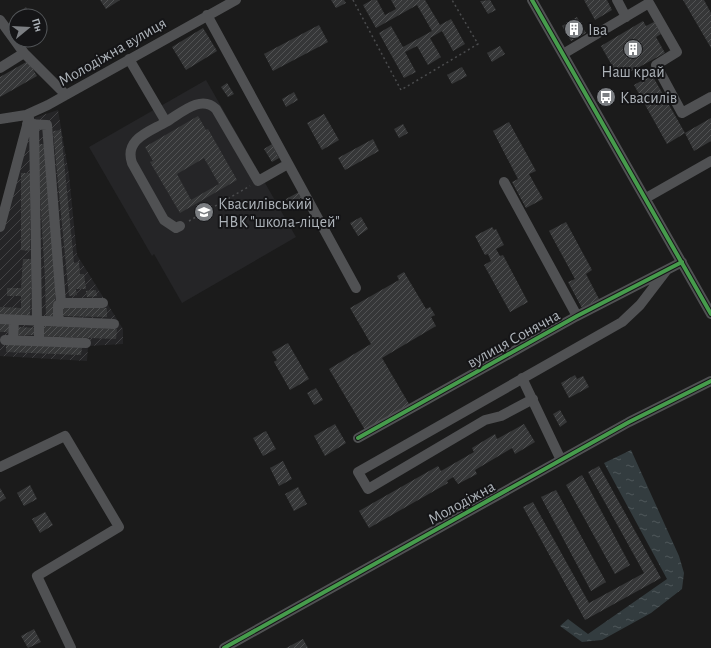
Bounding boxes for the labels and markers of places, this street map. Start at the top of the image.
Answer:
building icon: Іва [563,18,585,40]
place label: Іва [588,22,607,38]
building icon: Наш край [622,38,644,60]
place label: Наш край [601,64,665,80]
bus stop icon: Квасилів [595,86,617,108]
place label: Квасилів [620,90,677,106]
place label: Квасилівський НВК "школа-ліцей" [218,196,340,230]
school or university icon: Квасилівський НВК "школа-ліцей" [193,201,215,223]

